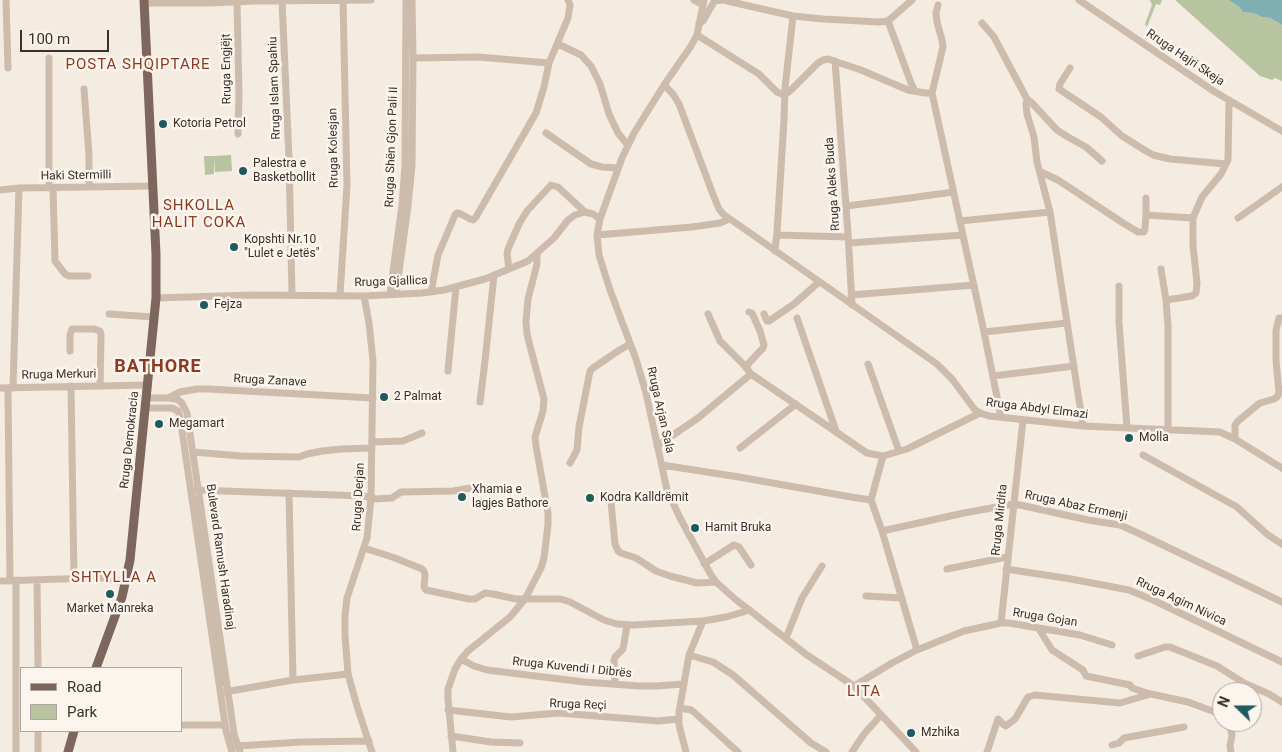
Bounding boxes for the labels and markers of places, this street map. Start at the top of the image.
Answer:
place label: Kotoria Petrol [173,117,246,131]
marker: Kotoria Petrol [157,118,169,130]
place label: Palestra e Basketbollit [253,157,316,185]
marker: Palestra e Basketbollit [237,165,249,177]
place label: Kopshti Nr.10 "Lulet e Jetës" [244,233,319,261]
marker: Kopshti Nr.10 "Lulet e Jetës" [228,241,240,253]
place label: Fejza [214,298,242,312]
marker: Fejza [198,299,210,311]
place label: 2 Palmat [394,390,442,404]
marker: 2 Palmat [378,391,390,403]
place label: Megamart [169,417,224,431]
marker: Megamart [153,418,165,430]
place label: Molla [1139,431,1169,445]
marker: Molla [1123,432,1135,444]
place label: Xhamia e lagjes Bathore [472,483,548,511]
marker: Xhamia e lagjes Bathore [456,491,468,503]
place label: Kodra Kalldrëmit [600,491,689,505]
marker: Kodra Kalldrëmit [584,492,596,504]
place label: Hamit Bruka [705,521,771,535]
marker: Hamit Bruka [689,522,701,534]
marker: Market Manreka [104,588,116,600]
place label: Market Manreka [67,602,153,616]
place label: Mzhika [921,726,960,740]
marker: Mzhika [905,727,917,739]

